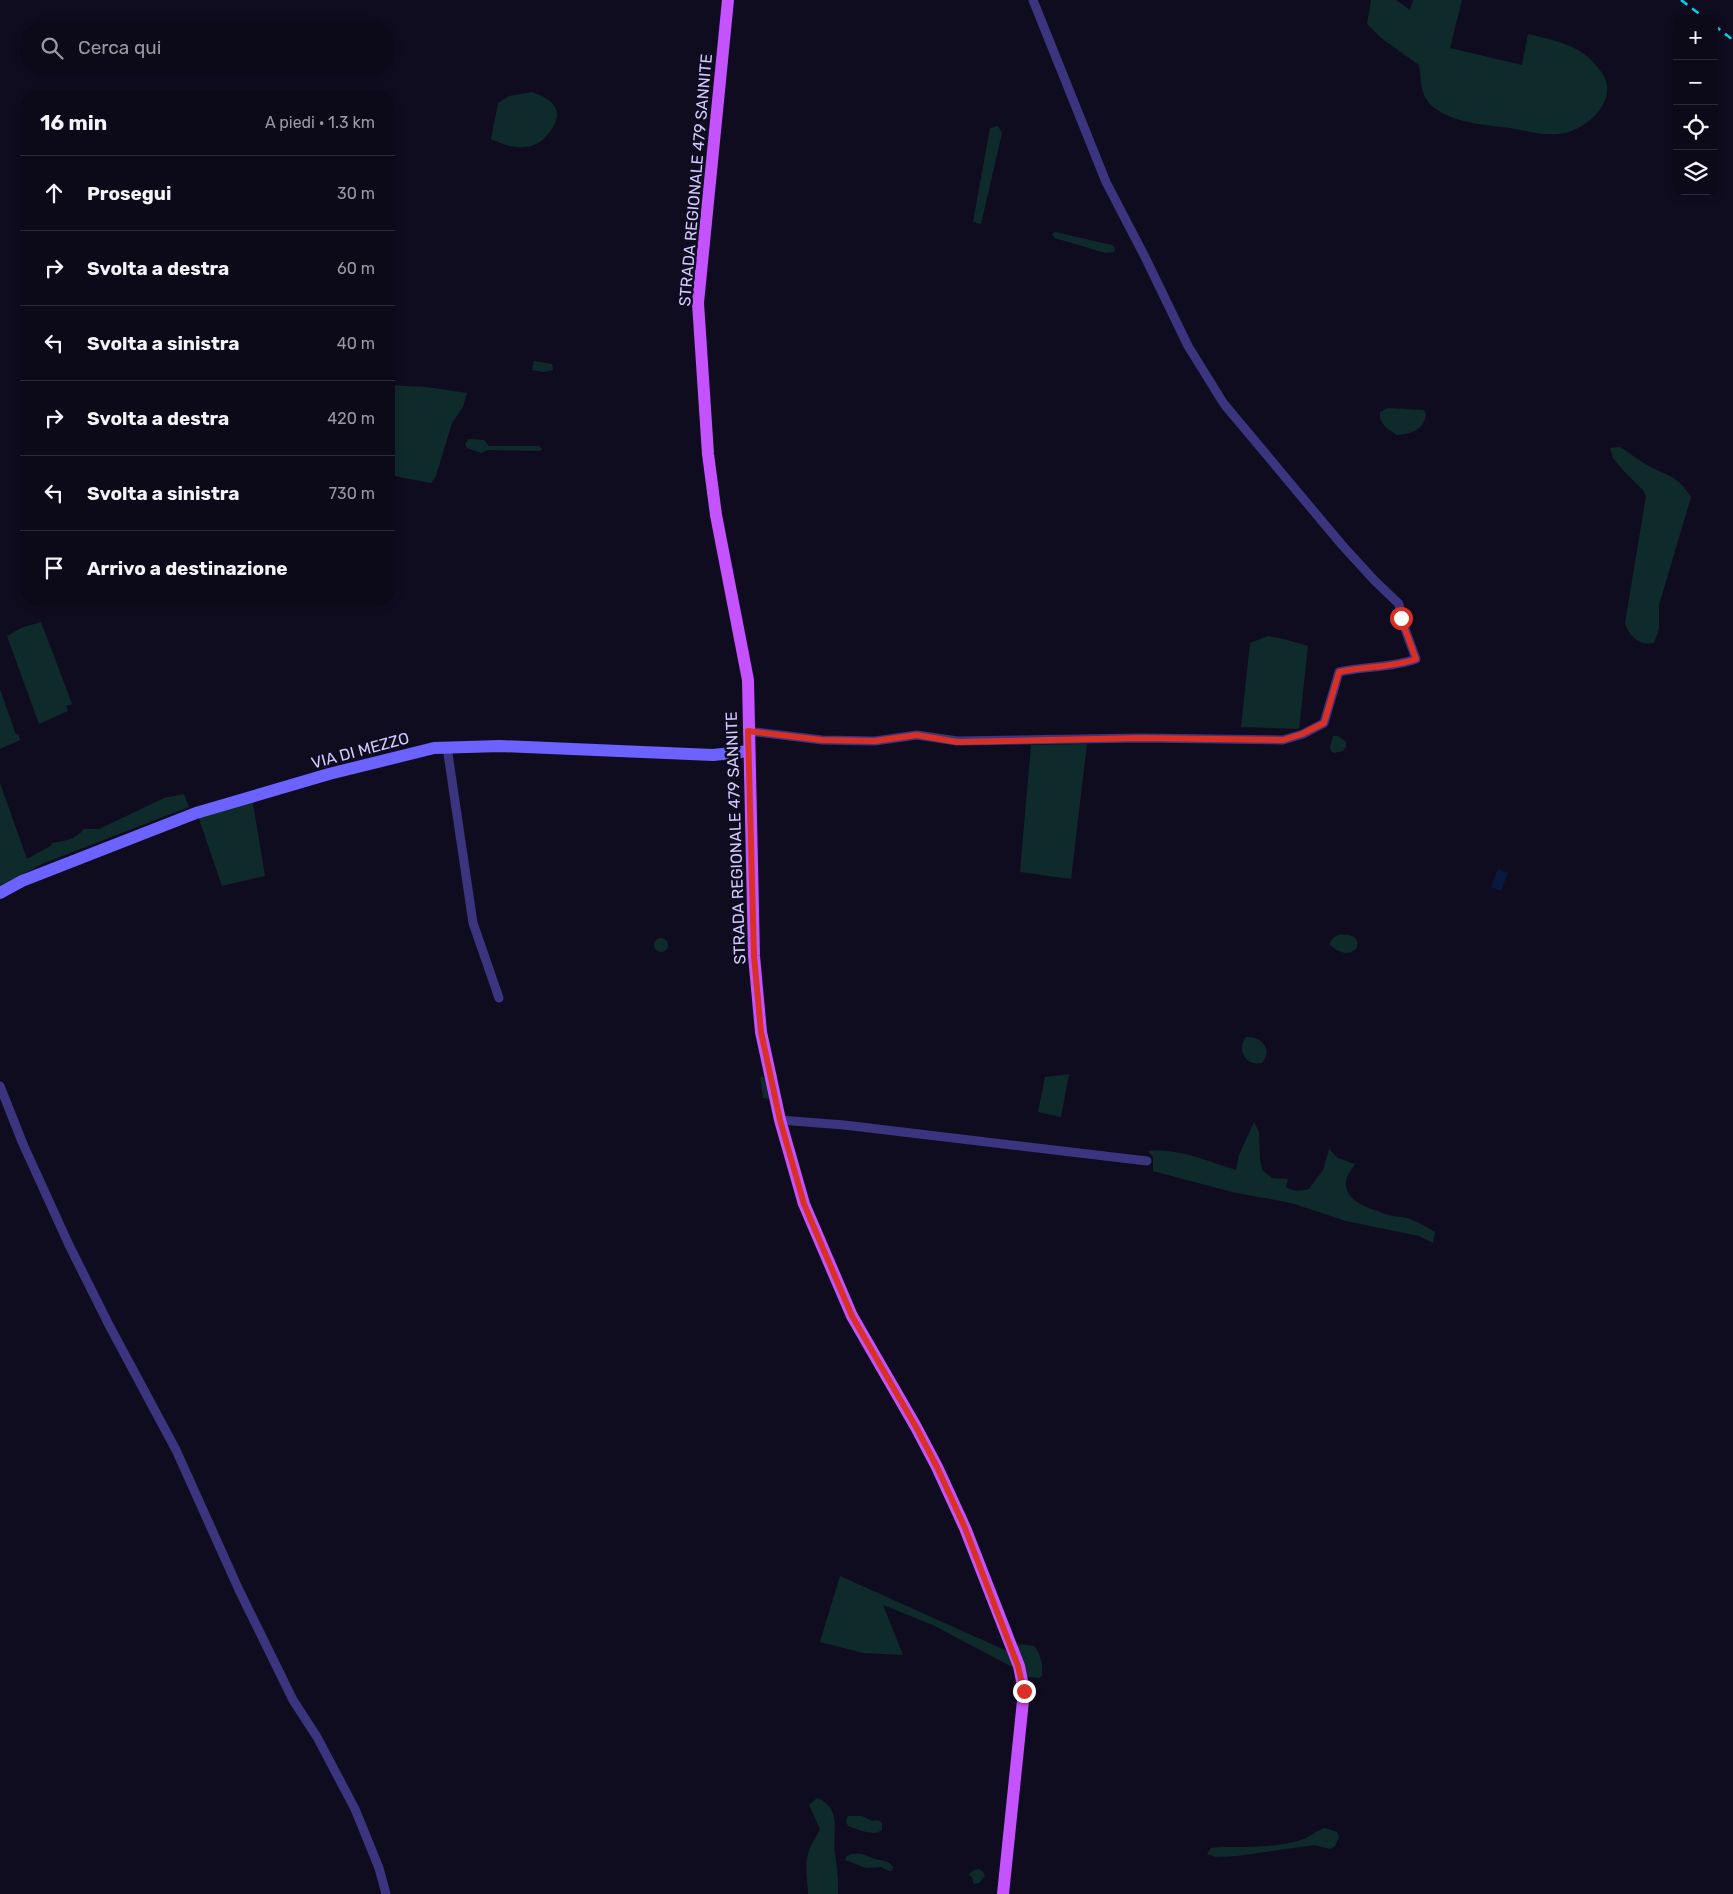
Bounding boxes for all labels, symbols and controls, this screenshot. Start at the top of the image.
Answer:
map controls [1673,15,1718,195]
button: + [1673,15,1718,60]
search box [20,20,395,75]
icon: search [38,34,66,62]
text: Cerca qui [78,36,161,59]
street label: STRADA REGIONALE 479 SANNITE [675,53,716,307]
button: − [1673,60,1718,105]
button: locate [1673,105,1718,150]
text: 16 min [40,110,107,135]
text: A piedi · 1.3 km [265,113,375,132]
button: layers [1673,150,1718,195]
icon: ahead [40,179,68,207]
text: Prosegui [87,182,171,205]
text: 30 m [337,184,375,203]
icon: right [40,254,68,282]
text: Svolta a destra [87,257,229,280]
text: 60 m [337,259,375,278]
icon: left [40,329,68,357]
text: Svolta a sinistra [87,332,240,355]
text: 40 m [337,334,375,353]
icon: right [40,404,68,432]
text: Svolta a destra [87,407,229,430]
text: 420 m [327,409,375,428]
icon: left [40,479,68,507]
text: Svolta a sinistra [87,482,240,505]
text: 730 m [329,484,375,503]
icon: arrive [40,554,68,582]
text: Arrivo a destinazione [87,557,288,580]
route start [1390,607,1413,630]
street label: STRADA REGIONALE 479 SANNITE [722,711,749,965]
street label: VIA DI MEZZO [309,728,411,773]
route end [1013,1680,1036,1703]

